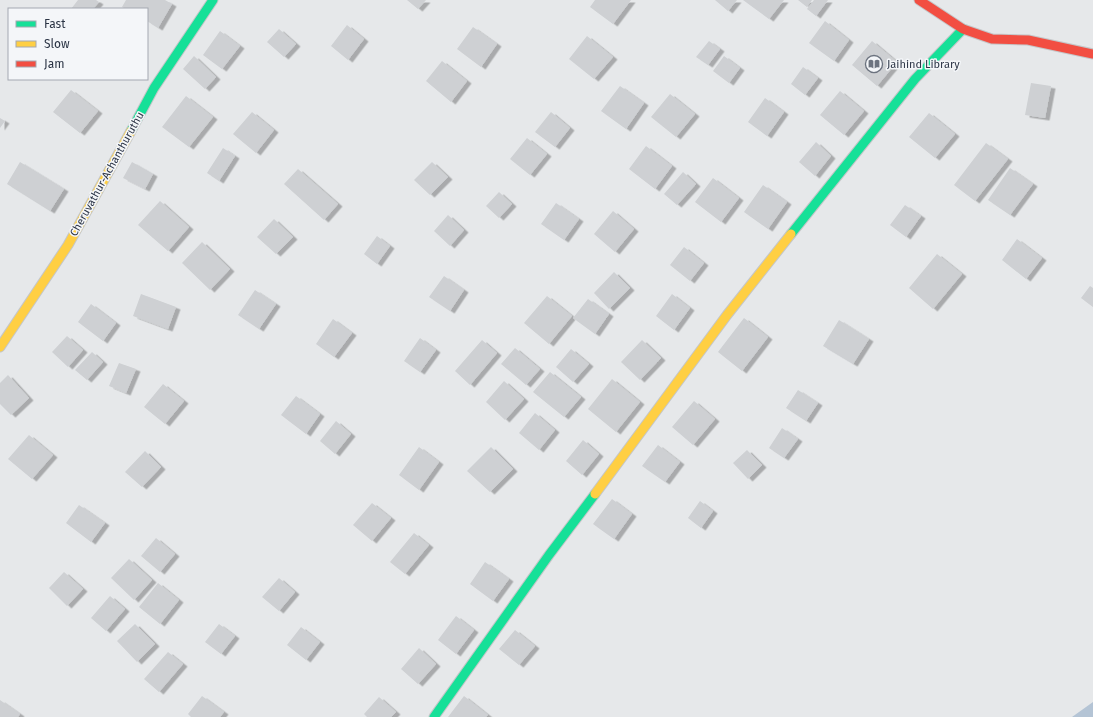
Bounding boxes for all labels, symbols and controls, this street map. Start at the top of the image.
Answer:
legend [8,8,148,80]
text: Fast [44,17,66,31]
text: Slow [44,37,70,51]
library icon: Jaihind Library [864,54,884,74]
text: Jam [44,57,64,71]
place label: Jaihind Library [887,58,960,71]
street label: Cheruvathur-Achanthuruthu [67,110,147,238]

